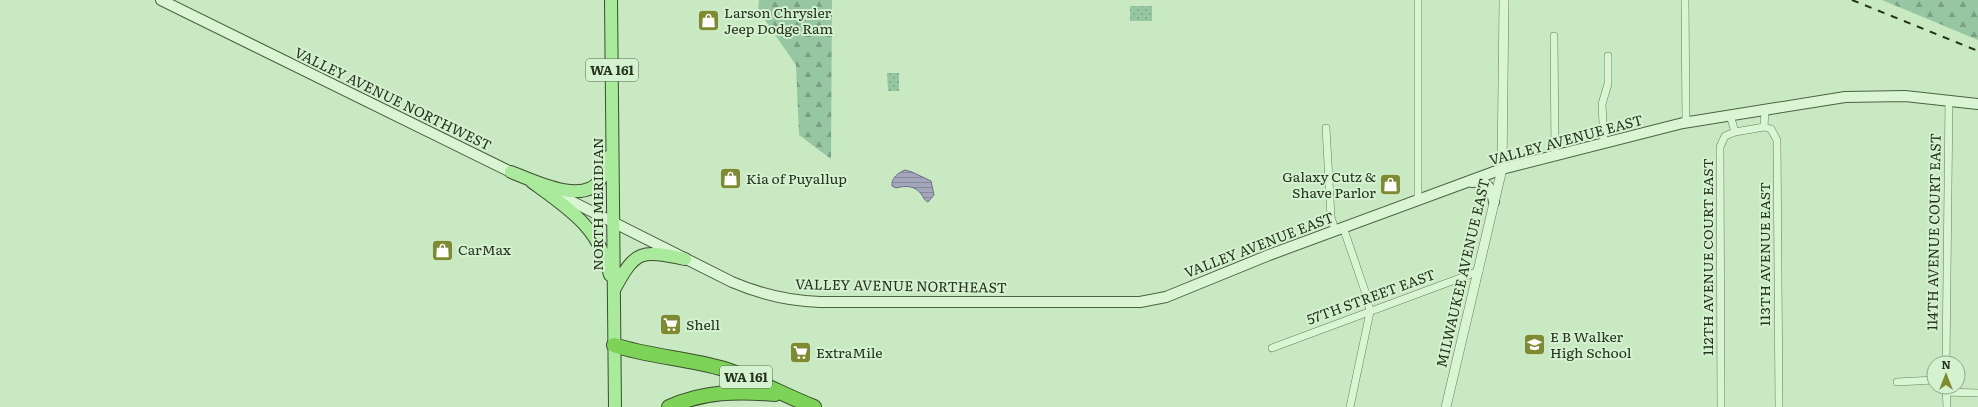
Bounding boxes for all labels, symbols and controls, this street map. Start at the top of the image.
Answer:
place label: Larson Chrysler Jeep Dodge Ram [724,2,833,38]
shop icon: Larson Chrysler Jeep Dodge Ram [696,8,722,34]
street label: VALLEY AVENUE NORTHWEST [292,42,495,155]
road number: WA 161 [586,59,638,81]
street label: VALLEY AVENUE EAST [1487,109,1645,169]
street label: 114TH AVENUE COURT EAST [1921,133,1945,331]
street label: NORTH MERIDIAN [587,137,607,271]
street label: 112TH AVENUE COURT EAST [1697,158,1717,356]
shop icon: Kia of Puyallup [717,166,743,192]
place label: Galaxy Cutz & Shave Parlor [1282,166,1376,202]
place label: Kia of Puyallup [746,168,847,188]
shop icon: Galaxy Cutz & Shave Parlor [1378,172,1404,198]
street label: MILWAUKEE AVENUE EAST [1431,176,1494,369]
street label: 113TH AVENUE EAST [1754,182,1774,326]
street label: VALLEY AVENUE EAST [1181,206,1336,282]
shop icon: CarMax [429,237,455,263]
place label: CarMax [458,239,511,259]
street label: 57TH STREET EAST [1303,263,1438,329]
street label: VALLEY AVENUE NORTHEAST [795,273,1007,297]
supermarket icon: Shell [658,312,684,338]
place label: Shell [686,314,720,334]
place label: E B Walker High School [1550,326,1632,362]
school or university icon: E B Walker High School [1522,332,1548,358]
supermarket icon: ExtraMile [788,340,814,366]
place label: ExtraMile [816,342,883,362]
north arrow [1926,355,1966,395]
text: N [1941,356,1951,372]
road number: WA 161 [720,366,772,388]

